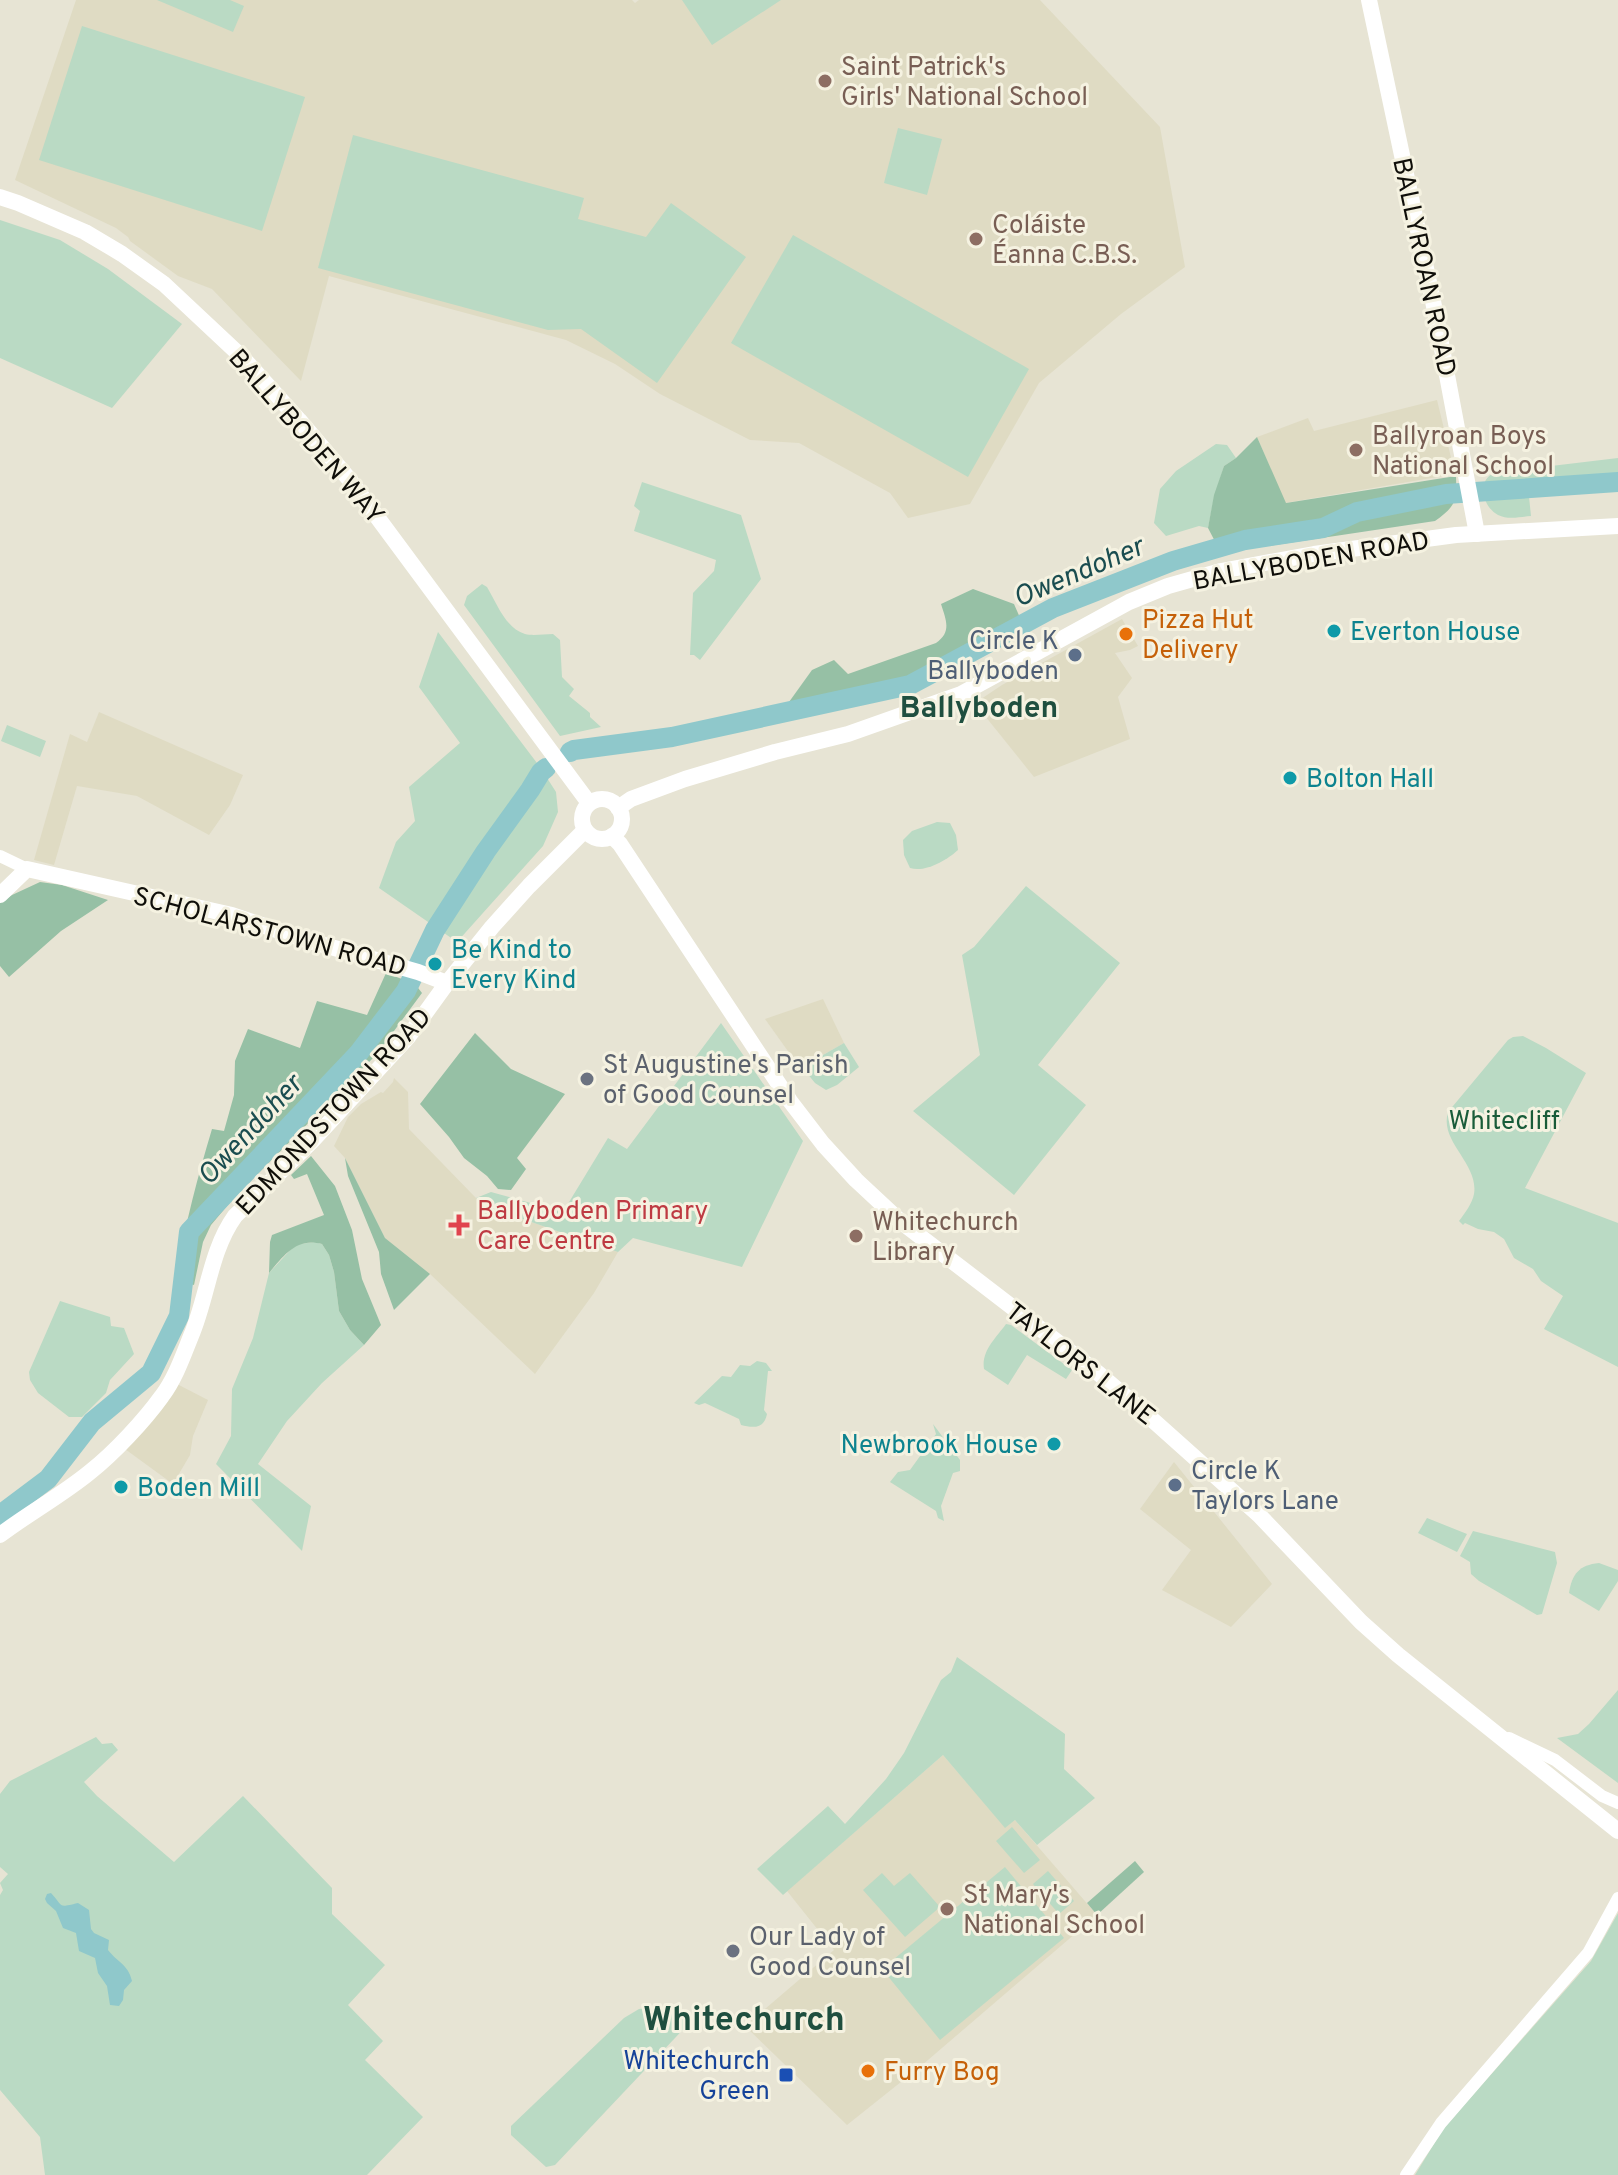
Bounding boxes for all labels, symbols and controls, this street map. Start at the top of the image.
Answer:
place label: Saint Patrick's Girls' National School [841,52,1088,115]
marker: Saint Patrick's Girls' National School [816,72,834,90]
street label: BALLYROAN ROAD [1383,155,1462,380]
place label: Coláiste Éanna C.B.S. [992,210,1137,273]
marker: Coláiste Éanna C.B.S. [967,230,985,248]
street label: BALLYBODEN WAY [220,343,390,532]
place label: Ballyroan Boys National School [1372,421,1554,484]
marker: Ballyroan Boys National School [1347,441,1365,459]
street label: BALLYBODEN ROAD [1191,525,1432,600]
water label: Owendoher [1008,529,1152,617]
place label: Pizza Hut Delivery [1142,605,1254,668]
place label: Everton House [1350,617,1520,650]
marker: Everton House [1325,622,1343,640]
marker: Pizza Hut Delivery [1117,625,1135,643]
place label: Circle K Ballyboden [927,626,1059,689]
marker: Circle K Ballyboden [1066,646,1084,664]
district label: Ballyboden [900,691,1058,728]
place label: Bolton Hall [1306,764,1434,797]
marker: Bolton Hall [1281,769,1299,787]
street label: SCHOLARSTOWN ROAD [129,881,410,986]
place label: Be Kind to Every Kind [451,935,576,998]
marker: Be Kind to Every Kind [426,955,444,973]
street label: EDMONDSTOWN ROAD [230,1002,440,1223]
place label: St Augustine's Parish of Good Counsel [603,1050,849,1113]
water label: Owendoher [191,1066,313,1194]
marker: St Augustine's Parish of Good Counsel [578,1070,596,1088]
park label: Whitecliff [1448,1106,1560,1139]
place label: Ballyboden Primary Care Centre [477,1196,708,1259]
place label: Whitechurch Library [872,1207,1019,1270]
marker: Ballyboden Primary Care Centre [448,1214,470,1236]
marker: Whitechurch Library [847,1227,865,1245]
street label: TAYLORS LANE [998,1296,1161,1434]
place label: Newbrook House [841,1430,1038,1463]
marker: Newbrook House [1045,1435,1063,1453]
place label: Circle K Taylors Lane [1191,1456,1339,1519]
place label: Boden Mill [137,1473,260,1506]
marker: Circle K Taylors Lane [1166,1476,1184,1494]
marker: Boden Mill [112,1478,130,1496]
place label: St Mary's National School [963,1880,1145,1943]
marker: St Mary's National School [938,1900,956,1918]
place label: Our Lady of Good Counsel [749,1922,911,1985]
marker: Our Lady of Good Counsel [724,1942,742,1960]
district label: Whitechurch [643,2000,845,2043]
place label: Whitechurch Green [623,2046,770,2109]
place label: Furry Bog [884,2057,1000,2090]
marker: Furry Bog [859,2062,877,2080]
marker: Whitechurch Green [777,2066,795,2084]

